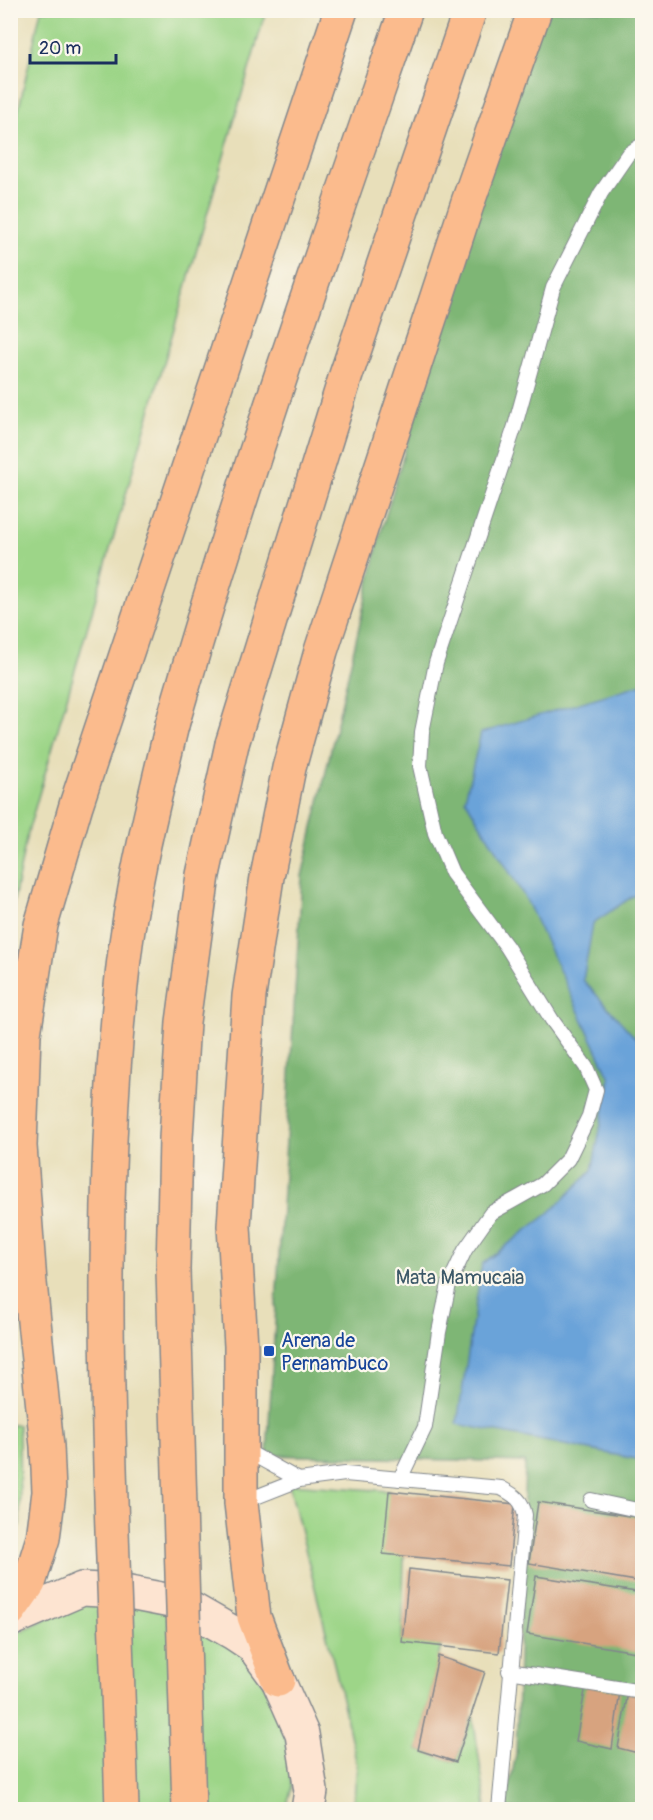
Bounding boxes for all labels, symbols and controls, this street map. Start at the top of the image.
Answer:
scale bar [30,27,116,65]
text: 20 m [39,37,81,60]
park label: Mata Mamucaia [396,1265,524,1290]
place label: Arena de Pernambuco [281,1328,388,1376]
marker: Arena de Pernambuco [262,1344,276,1358]

